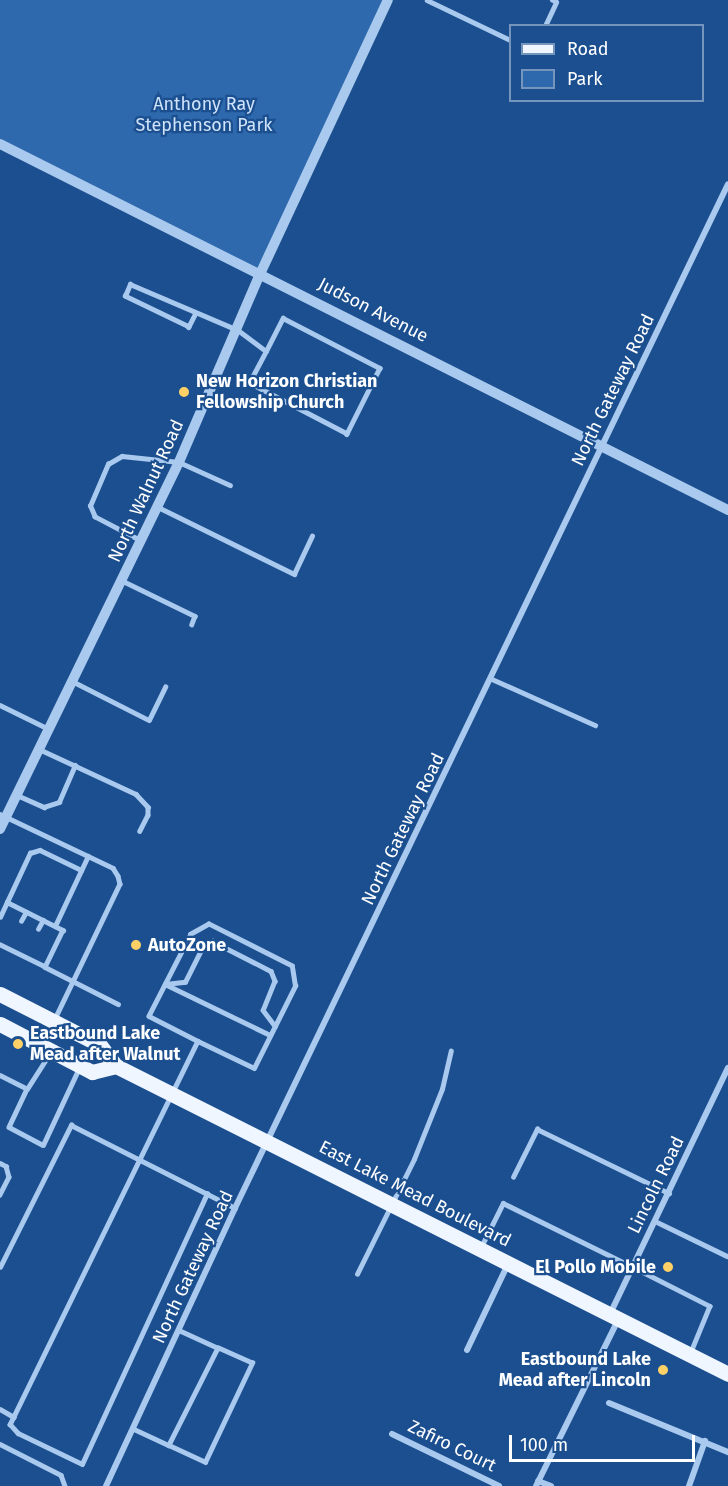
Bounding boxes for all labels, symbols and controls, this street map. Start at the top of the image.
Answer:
legend [509,24,704,102]
text: Road [567,38,609,60]
text: Park [567,68,602,90]
park label: Anthony Ray Stephenson Park [135,94,273,136]
street label: Judson Avenue [314,273,432,347]
street label: North Gateway Road [567,311,659,469]
place label: New Horizon Christian Fellowship Church [196,371,377,413]
marker: New Horizon Christian Fellowship Church [177,385,191,399]
street label: North Walnut Road [104,416,188,566]
street label: North Gateway Road [357,750,449,908]
place label: AutoZone [148,934,226,956]
marker: AutoZone [129,938,143,952]
place label: Eastbound Lake Mead after Walnut [30,1023,181,1066]
marker: Eastbound Lake Mead after Walnut [11,1037,25,1051]
street label: Lincoln Road [623,1133,689,1237]
street label: East Lake Mead Boulevard [316,1136,514,1252]
street label: North Gateway Road [148,1187,238,1347]
place label: El Pollo Mobile [535,1256,656,1278]
marker: El Pollo Mobile [661,1260,675,1274]
place label: Eastbound Lake Mead after Lincoln [499,1349,651,1392]
marker: Eastbound Lake Mead after Lincoln [656,1363,670,1377]
street label: Zafiro Court [405,1415,499,1477]
scale bar [512,1423,698,1461]
text: 100 m [520,1434,568,1456]

